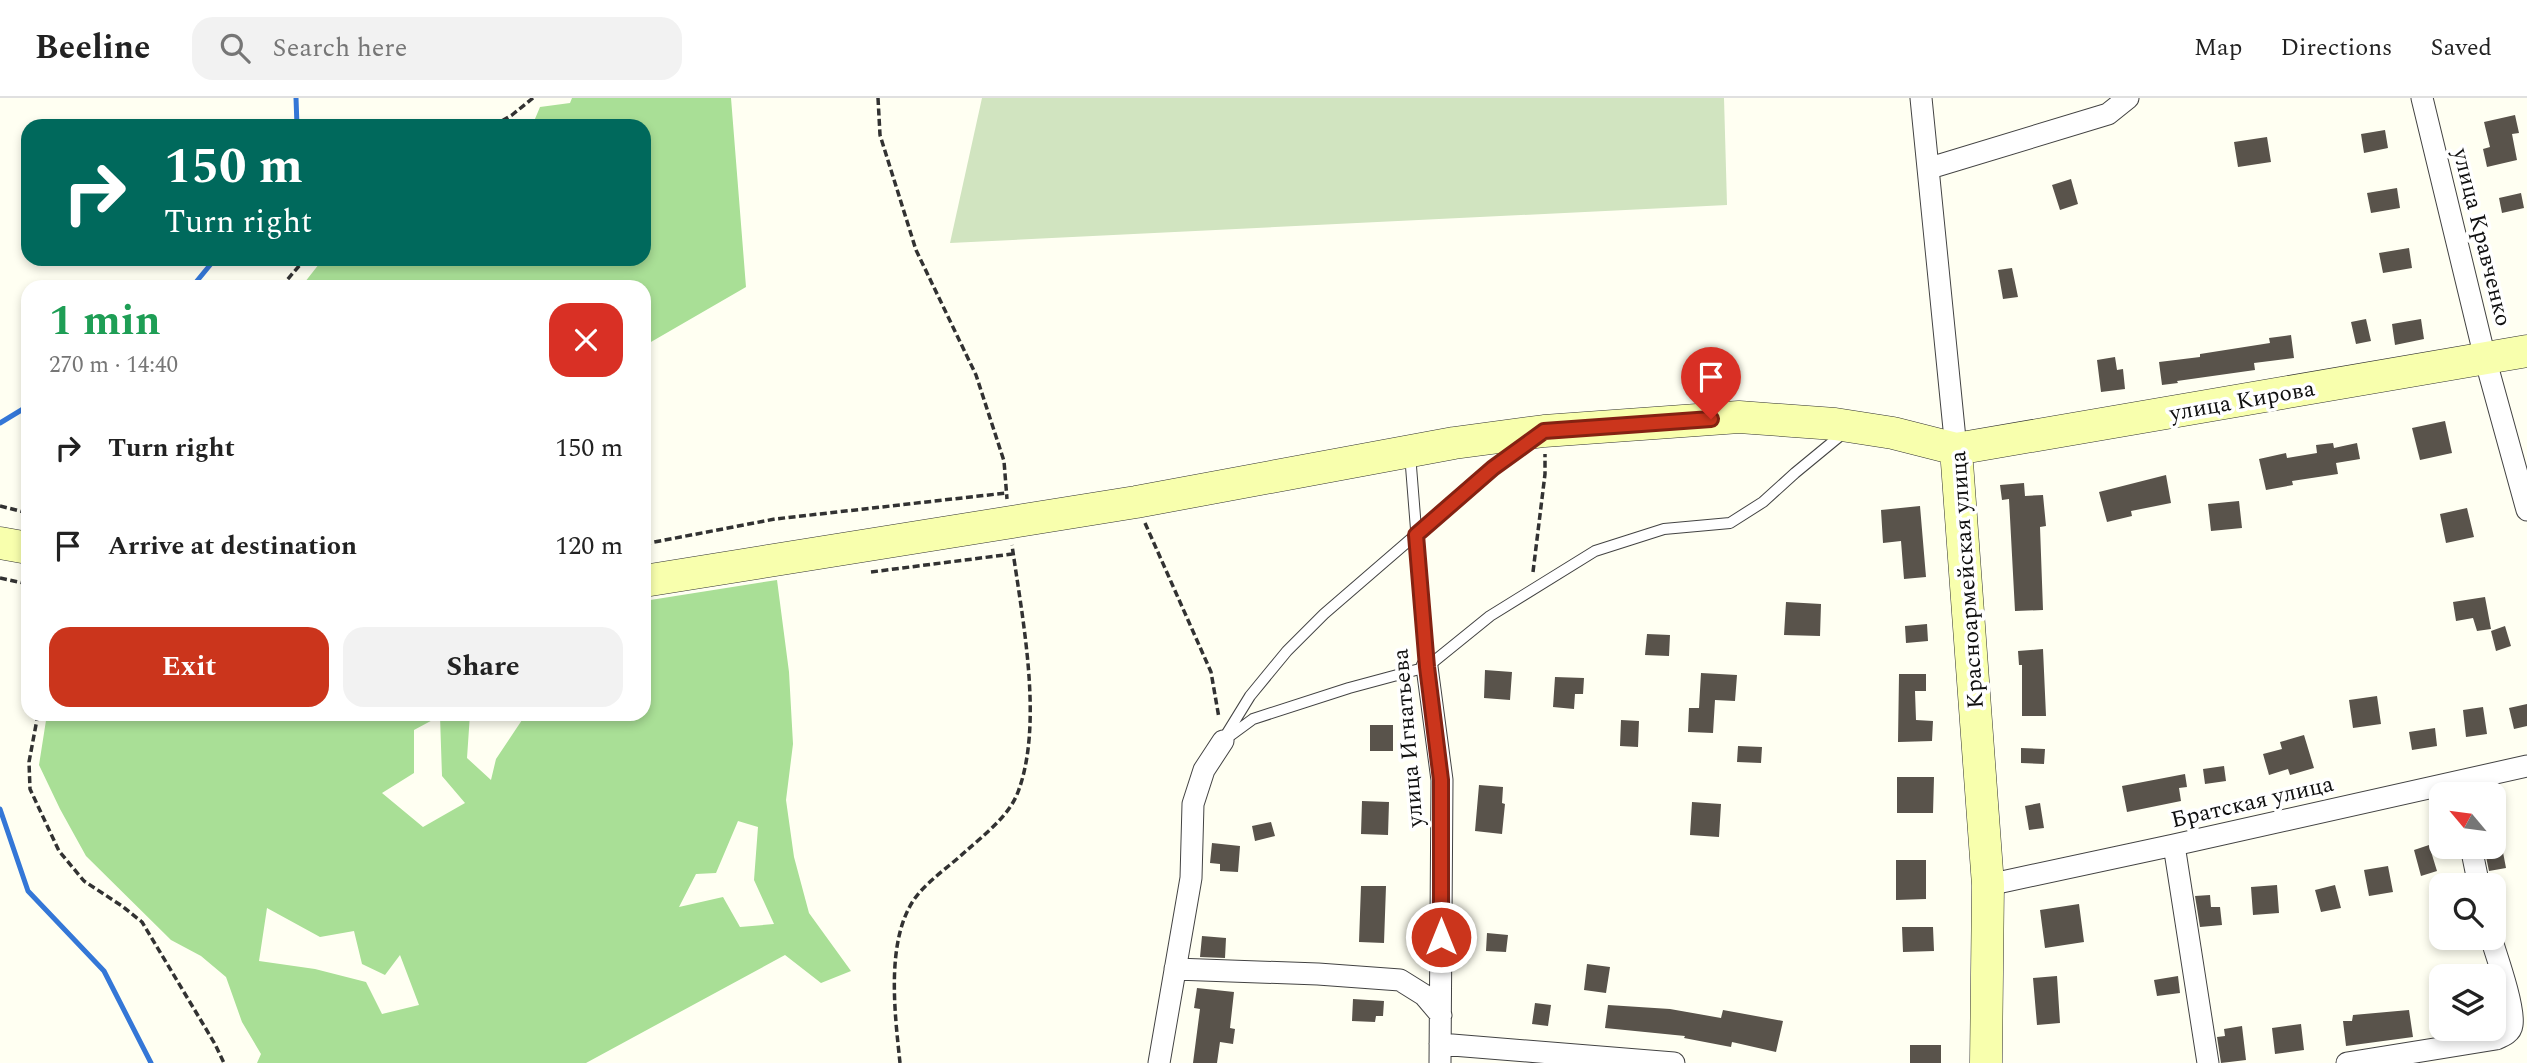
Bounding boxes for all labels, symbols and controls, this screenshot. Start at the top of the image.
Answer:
search box [192,17,682,80]
text: Beeline [35,23,150,73]
text: Search here [272,28,407,68]
icon: search [216,29,254,67]
text: Map [2194,30,2242,66]
text: Directions [2280,30,2392,66]
text: Saved [2430,30,2492,66]
text: 150 m [164,130,303,205]
street label: улица Кравченко [2442,144,2521,330]
icon: right [49,147,140,238]
text: Turn right [164,198,312,247]
text: 1 min [49,290,161,353]
button: close [549,303,623,377]
pin [1681,347,1741,419]
text: 270 m · 14:40 [49,348,178,383]
icon: arrive [1692,358,1730,396]
street label: улица Кирова [2166,371,2318,432]
text: Turn right [108,428,235,468]
text: 150 m [555,428,623,468]
icon: right [49,429,87,467]
street label: Красноармейская улица [1941,450,1994,710]
text: Arrive at destination [108,526,357,566]
text: 120 m [555,526,623,566]
icon: arrive [49,527,87,565]
button: Exit [49,627,329,707]
button: Share [343,627,623,707]
street label: улица Игнатьева [1383,647,1434,830]
street label: Братская улица [2168,767,2337,838]
north arrow [2429,782,2506,859]
map controls [2429,782,2506,1041]
button: search [2429,873,2506,950]
position arrow [1404,900,1478,974]
button: layers [2429,964,2506,1041]

